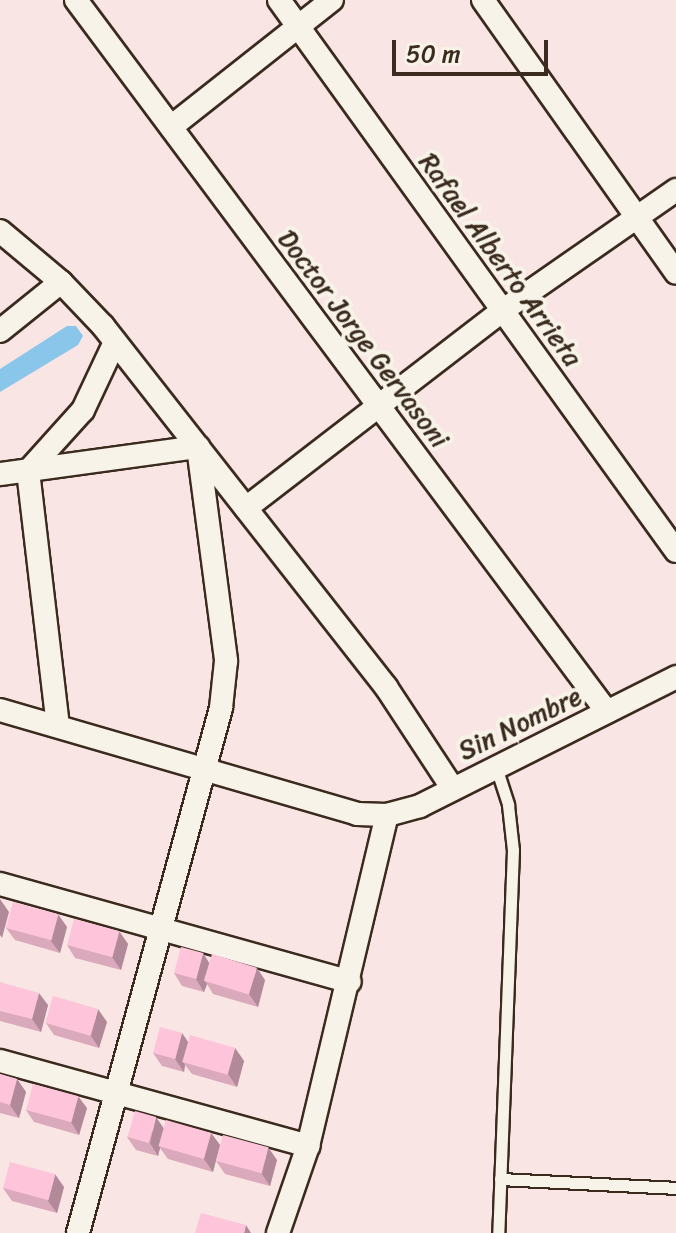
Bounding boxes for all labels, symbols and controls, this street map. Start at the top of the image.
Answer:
scale bar [396,24,552,74]
text: 50 m [406,33,461,75]
street label: Rafael Alberto Arrieta [412,147,588,373]
street label: Doctor Jorge Gervasoni [271,225,455,453]
street label: Sin Nombre [453,681,587,767]

